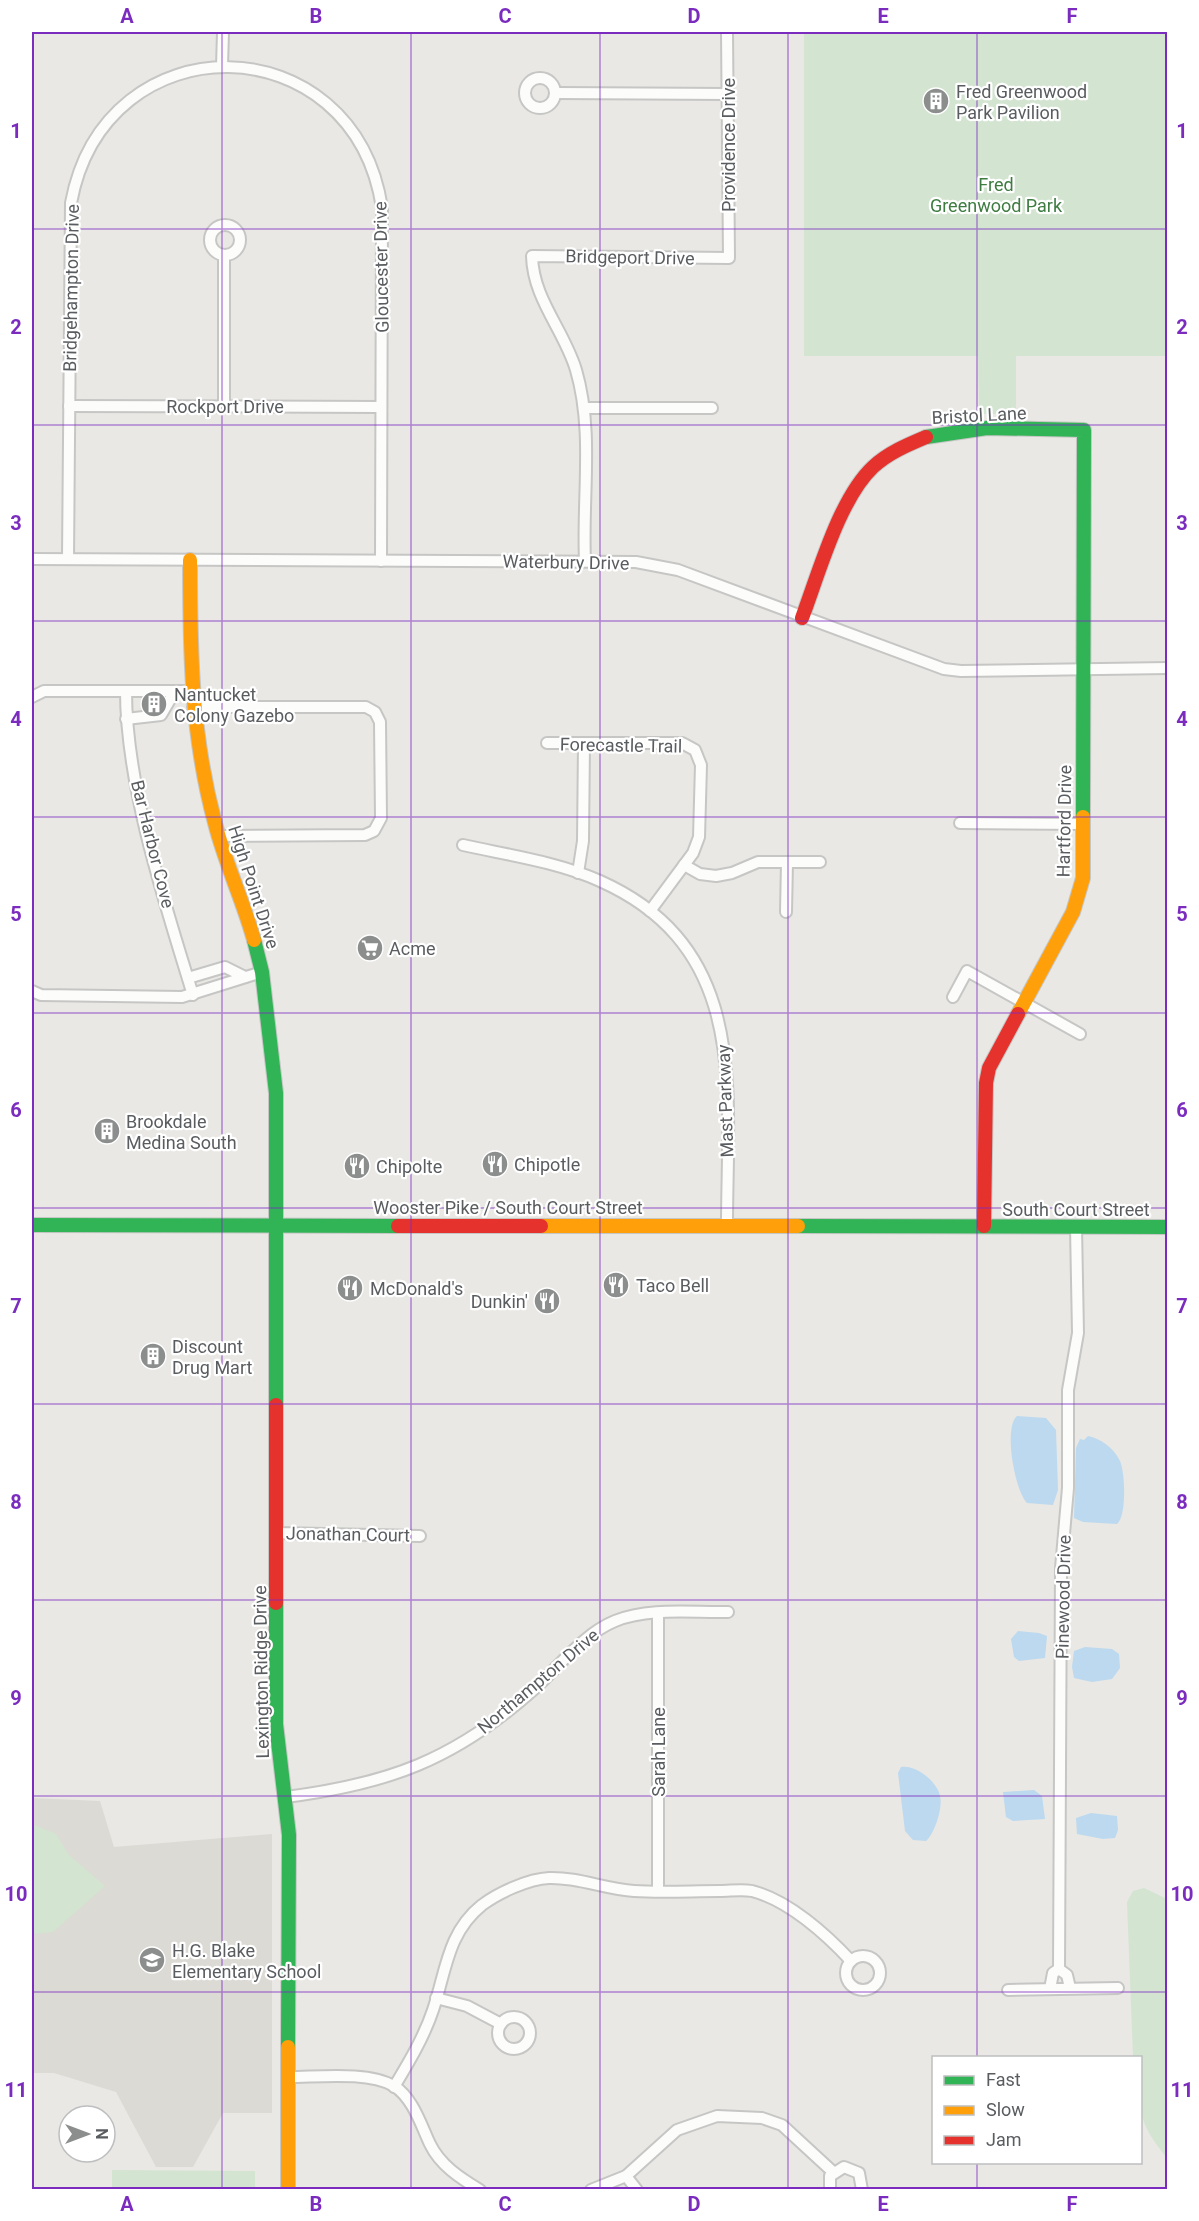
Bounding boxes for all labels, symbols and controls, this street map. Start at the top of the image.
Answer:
text: A [120,4,134,28]
text: B [310,4,322,28]
text: C [498,4,512,28]
text: D [688,4,701,28]
text: E [877,4,889,28]
text: F [1067,4,1078,28]
street label: Providence Drive [718,78,739,212]
place label: Fred Greenwood Park Pavilion [956,81,1087,123]
building icon: Fred Greenwood Park Pavilion [921,86,951,116]
text: 1 [10,119,22,143]
text: 1 [1176,119,1188,143]
park label: Fred Greenwood Park [930,174,1063,216]
street label: Gloucester Drive [369,201,393,333]
street label: Bridgehampton Drive [59,204,83,372]
street label: Bridgeport Drive [565,245,695,269]
text: 2 [10,315,22,339]
text: 2 [1176,315,1188,339]
street label: Rockport Drive [166,396,284,417]
street label: Bristol Lane [931,402,1027,428]
text: 3 [10,511,22,535]
text: 3 [1176,511,1188,535]
street label: Waterbury Drive [502,550,630,574]
place label: Nantucket Colony Gazebo [174,684,294,726]
building icon: Nantucket Colony Gazebo [139,689,169,719]
text: 4 [10,707,22,731]
text: 4 [1176,707,1188,731]
street label: Forecastle Trail [560,733,682,757]
street label: Hartford Drive [1053,765,1075,877]
street label: Bar Harbor Cove [127,778,179,910]
street label: High Point Drive [224,823,284,951]
text: 5 [10,902,22,926]
text: 5 [1176,902,1188,926]
supermarket icon: Acme [355,933,385,963]
place label: Acme [389,938,436,959]
street label: Mast Parkway [713,1044,737,1158]
text: 6 [10,1098,22,1122]
text: 6 [1176,1098,1188,1122]
place label: Brookdale Medina South [126,1111,237,1153]
building icon: Brookdale Medina South [92,1116,122,1146]
restaurant icon: Chipotle [480,1149,510,1179]
restaurant icon: Chipolte [342,1151,372,1181]
place label: Chipotle [514,1154,580,1175]
place label: Chipolte [376,1156,442,1177]
street label: Wooster Pike / South Court Street [373,1197,643,1218]
street label: South Court Street [1002,1199,1150,1220]
restaurant icon: Taco Bell [601,1270,631,1300]
restaurant icon: McDonald's [335,1273,365,1303]
place label: Taco Bell [636,1275,709,1296]
place label: McDonald's [370,1278,463,1299]
restaurant icon: Dunkin' [532,1286,562,1316]
place label: Dunkin' [471,1291,528,1312]
text: 7 [10,1294,22,1318]
text: 7 [1176,1294,1188,1318]
place label: Discount Drug Mart [172,1336,252,1378]
building icon: Discount Drug Mart [138,1341,168,1371]
text: 8 [10,1490,22,1514]
text: 8 [1176,1490,1188,1514]
street label: Jonathan Court [286,1522,410,1546]
street label: Pinewood Drive [1051,1535,1075,1659]
street label: Lexington Ridge Drive [249,1585,273,1759]
street label: Northampton Drive [473,1624,603,1738]
text: 9 [10,1686,22,1710]
text: 9 [1176,1686,1188,1710]
street label: Sarah Lane [648,1707,669,1797]
text: 10 [5,1882,27,1906]
text: 10 [1171,1882,1193,1906]
place label: H.G. Blake Elementary School [172,1940,321,1982]
school or university icon: H.G. Blake Elementary School [137,1945,167,1975]
legend [932,2056,1142,2164]
text: Fast [986,2069,1021,2090]
text: 11 [5,2078,27,2102]
text: 11 [1171,2078,1193,2102]
text: Slow [986,2099,1025,2120]
north arrow [57,2104,117,2164]
text: N [92,2128,111,2140]
text: Jam [986,2129,1022,2150]
text: A [120,2192,134,2216]
text: B [310,2192,322,2216]
text: C [498,2192,512,2216]
text: D [688,2192,701,2216]
text: E [877,2192,889,2216]
text: F [1067,2192,1078,2216]

